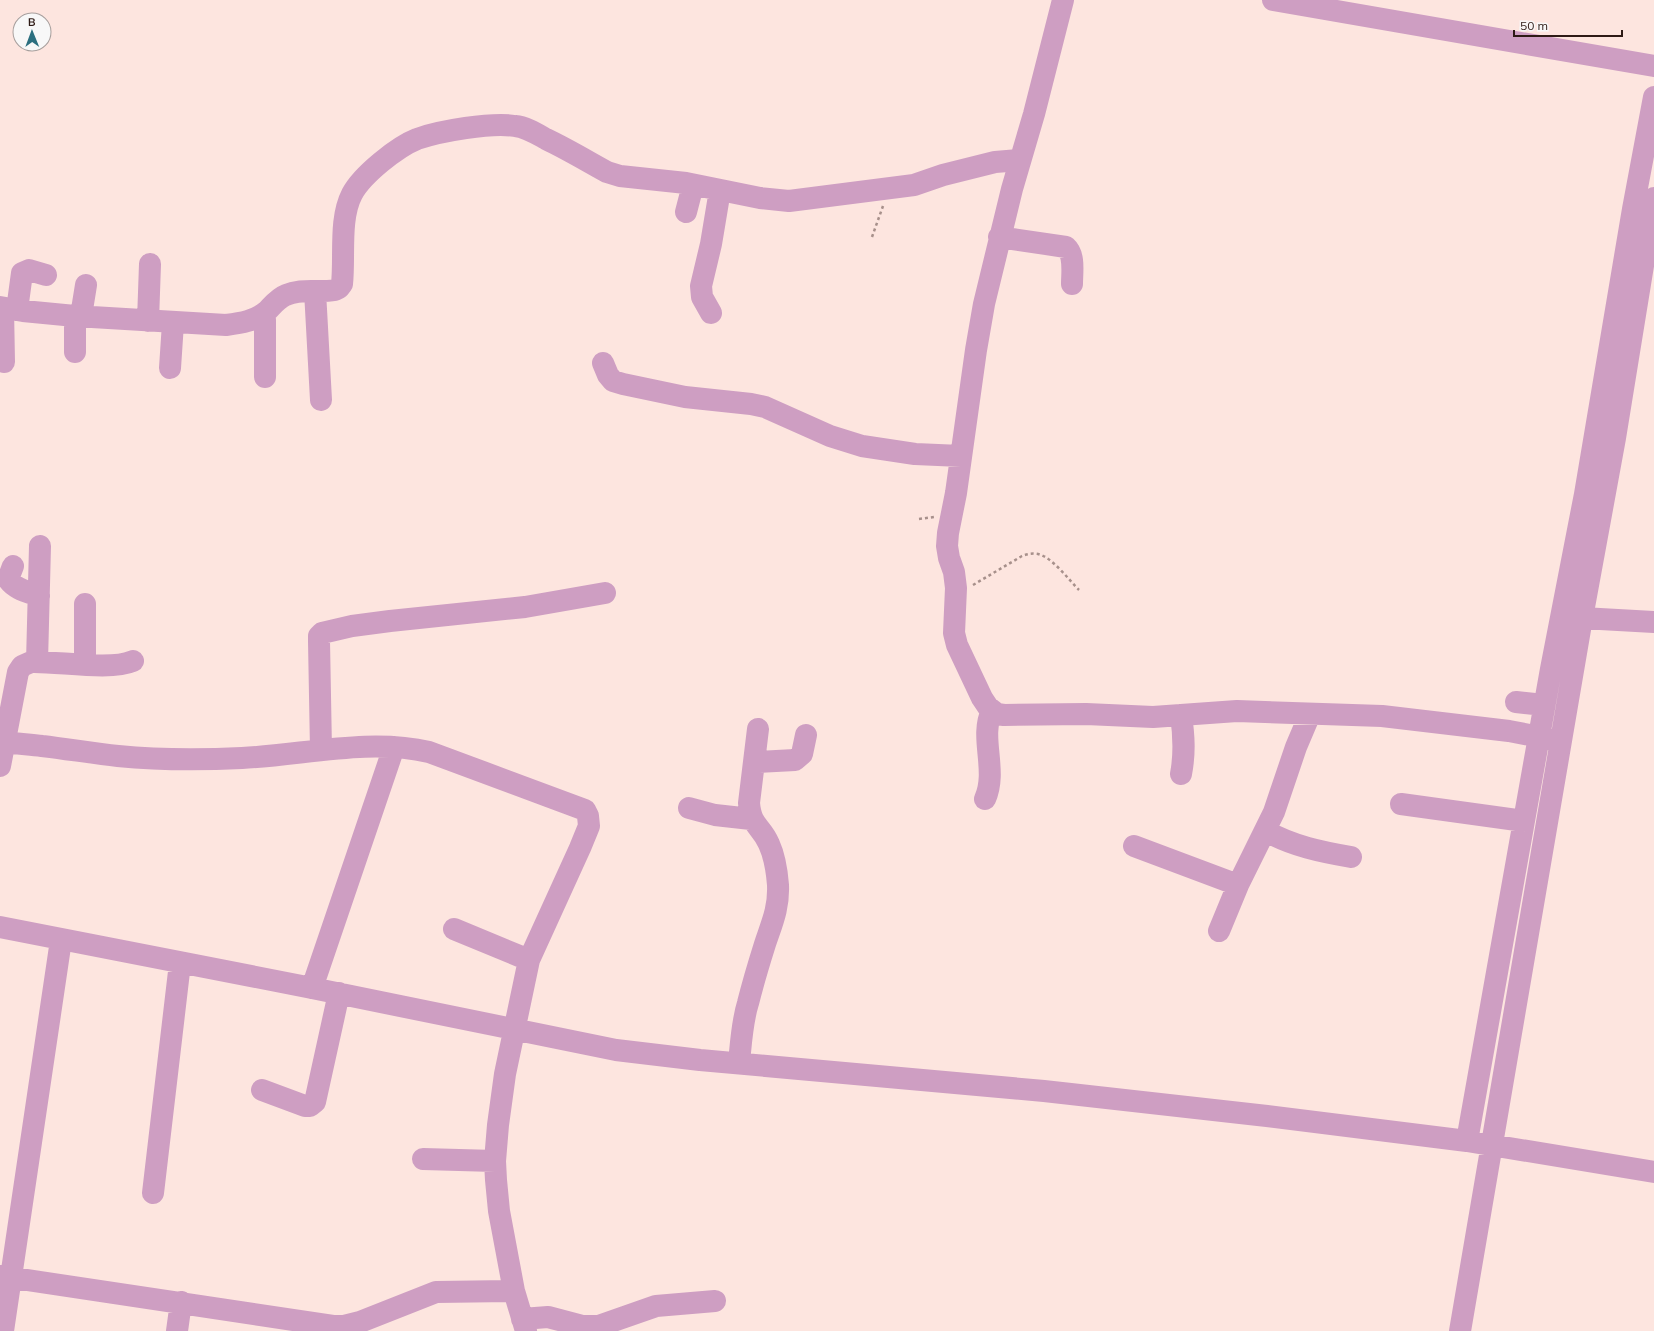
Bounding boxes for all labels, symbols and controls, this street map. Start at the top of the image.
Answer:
north arrow [12,12,52,52]
scale bar [1514,12,1622,38]
text: B [28,15,36,29]
text: 50 m [1520,18,1548,33]

